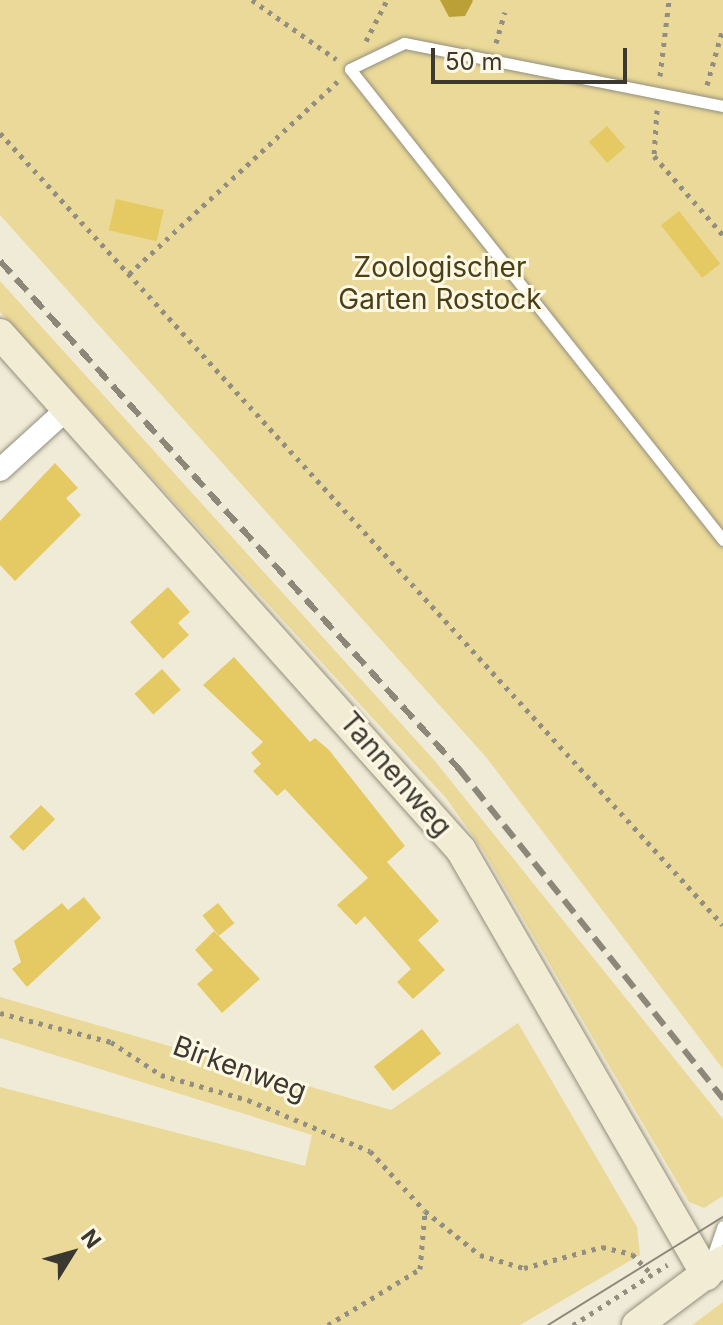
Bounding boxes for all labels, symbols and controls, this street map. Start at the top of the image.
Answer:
scale bar [435,32,631,82]
text: 50 m [445,47,503,76]
park label: Zoologischer Garten Rostock [338,250,542,316]
street label: Tannenweg [333,705,459,843]
street label: Birkenweg [169,1028,311,1108]
north arrow [32,1213,112,1293]
text: N [76,1224,107,1253]

